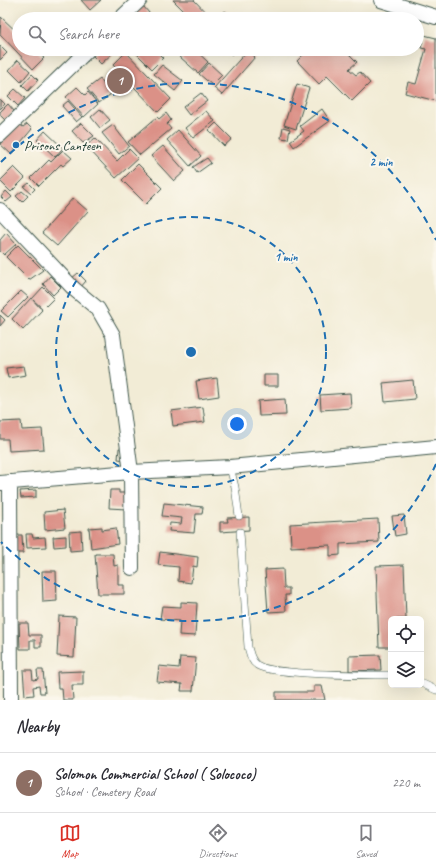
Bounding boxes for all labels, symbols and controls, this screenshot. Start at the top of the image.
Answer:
search box [12,12,424,56]
icon: search [26,23,48,45]
text: Search here [58,25,119,44]
pin: 1 [107,66,133,96]
place label: Prisons Canteen [24,137,102,154]
marker: Prisons Canteen [11,140,21,150]
text: 2 min [370,154,393,170]
text: 1 min [275,249,298,265]
centre of rings [184,345,198,359]
your location [227,414,247,434]
map controls [388,616,424,688]
button: locate [388,616,424,652]
button: layers [388,652,424,688]
text: Nearby [16,716,59,737]
text: Solomon Commercial School ( Solococo) [54,765,256,784]
text: 1 [26,775,32,791]
text: 220 m [392,775,420,791]
text: School · Cemetery Road [54,784,155,800]
tab: Map [59,822,81,860]
tab: Directions [199,822,237,860]
tab: Saved [355,822,377,860]

